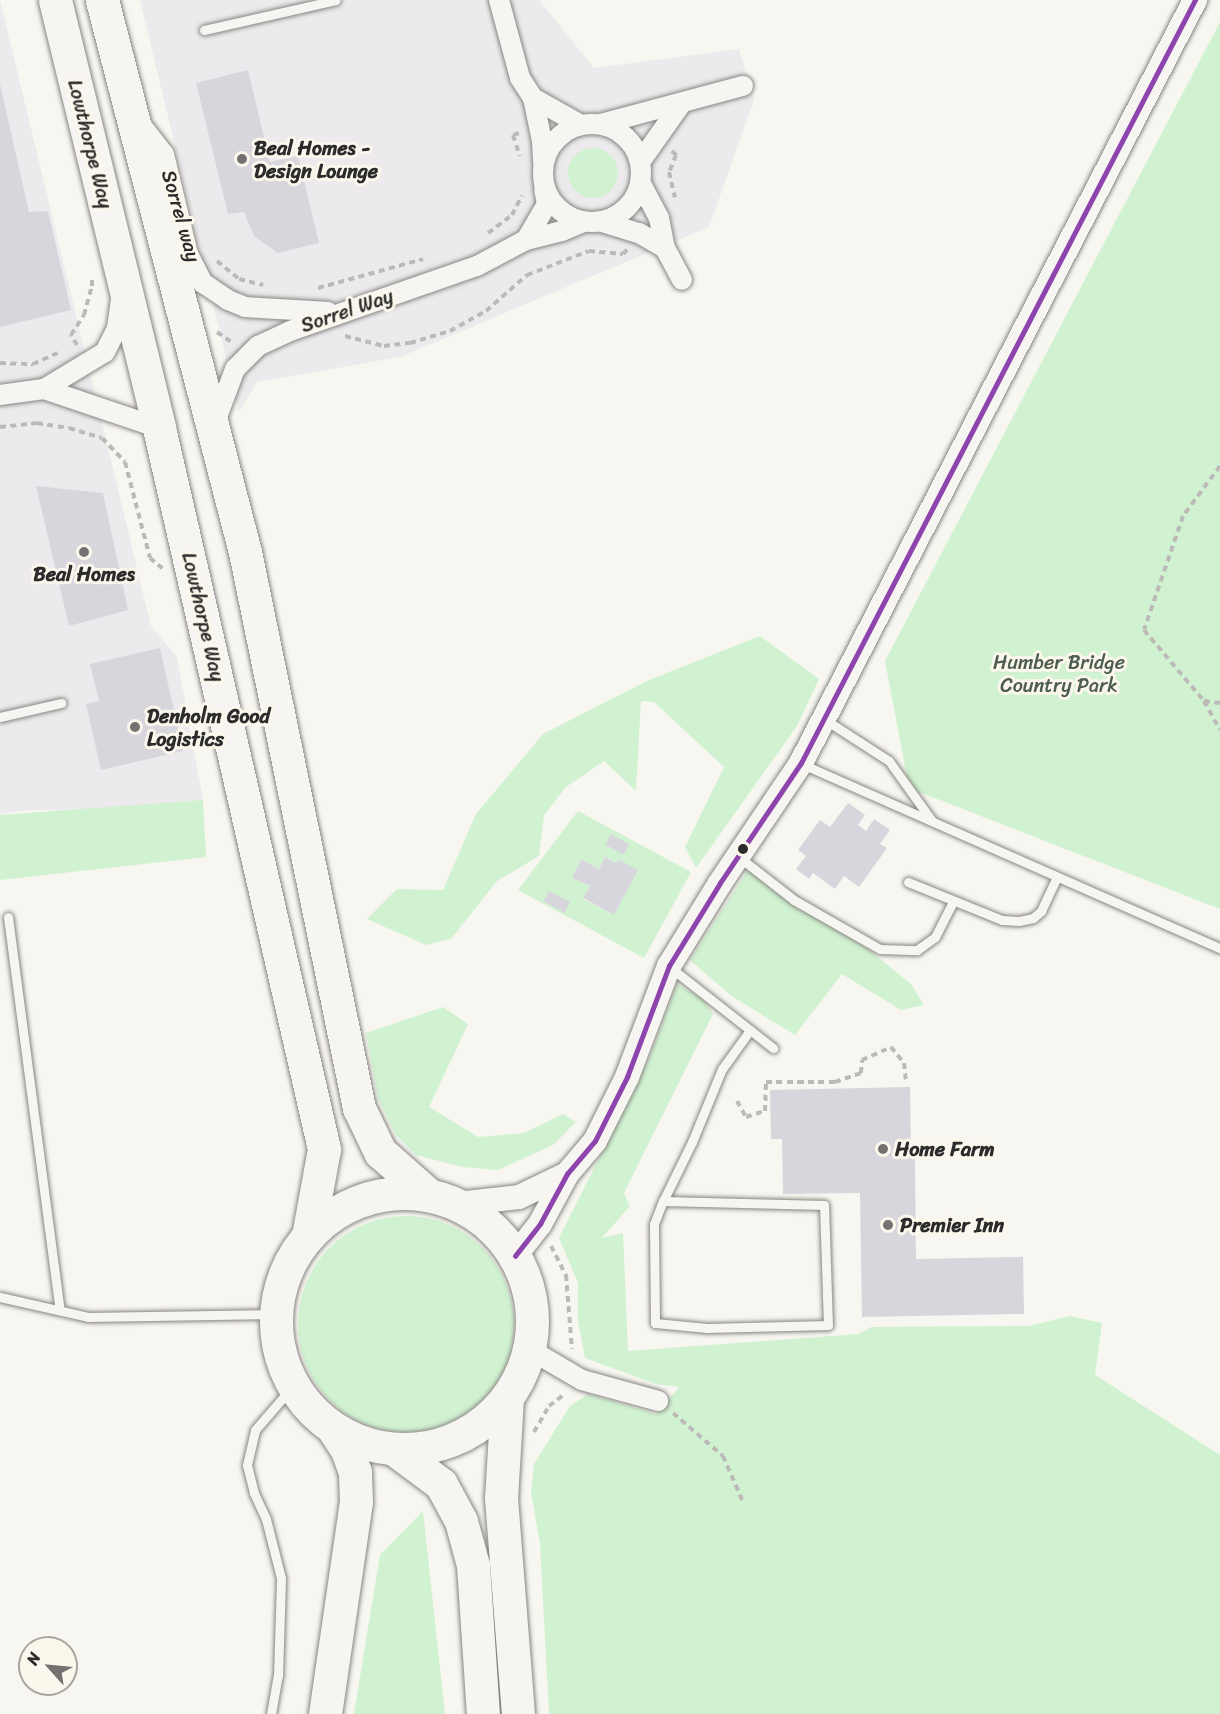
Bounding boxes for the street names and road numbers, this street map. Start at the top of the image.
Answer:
street label: Lowthorpe Way [62,77,118,211]
street label: Sorrel way [156,167,206,265]
street label: Sorrel Way [298,284,396,338]
street label: Lowthorpe Way [176,550,230,684]

